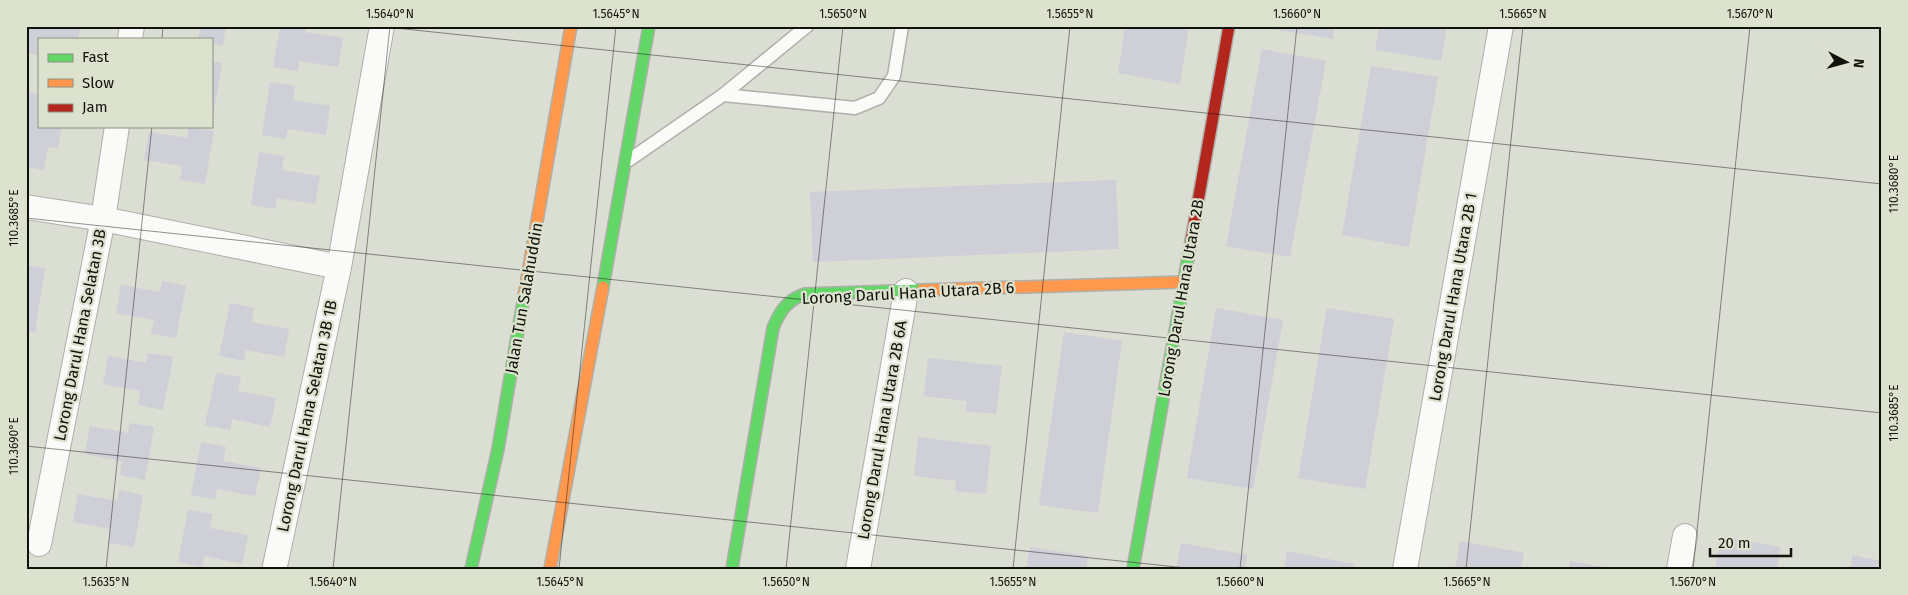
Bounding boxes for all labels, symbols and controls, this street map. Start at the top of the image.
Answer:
text: 1.5640°N [366,7,414,21]
text: 1.5645°N [592,7,640,21]
text: 1.5650°N [819,7,867,21]
text: 1.5655°N [1047,7,1093,21]
text: 1.5660°N [1273,7,1321,21]
text: 1.5665°N [1499,7,1547,21]
text: 1.5670°N [1727,7,1773,21]
legend [38,38,212,128]
north arrow [1820,38,1870,88]
text: Fast [82,48,109,66]
text: N [1849,58,1867,69]
text: Slow [82,74,114,92]
text: Jam [82,98,108,116]
text: 110.3680°E [1887,155,1901,213]
text: 110.3685°E [7,189,21,247]
street label: Lorong Darul Hana Utara 2B 1 [1425,191,1481,403]
street label: Lorong Darul Hana Utara 2B [1154,197,1208,398]
street label: Jalan Tun Salahuddin [501,221,547,375]
street label: Lorong Darul Hana Selatan 3B [50,227,110,443]
street label: Lorong Darul Hana Utara 2B 6 [801,278,1015,308]
street label: Lorong Darul Hana Selatan 3B 1B [273,298,341,534]
street label: Lorong Darul Hana Utara 2B 6A [853,318,911,541]
text: 110.3685°E [1887,384,1901,442]
text: 110.3690°E [7,417,21,475]
scale bar [1710,525,1792,557]
text: 20 m [1718,534,1751,552]
text: 1.5635°N [83,575,129,589]
text: 1.5640°N [309,575,357,589]
text: 1.5645°N [536,575,584,589]
text: 1.5650°N [762,575,810,589]
text: 1.5655°N [990,575,1036,589]
text: 1.5660°N [1216,575,1264,589]
text: 1.5665°N [1443,575,1491,589]
text: 1.5670°N [1670,575,1716,589]

